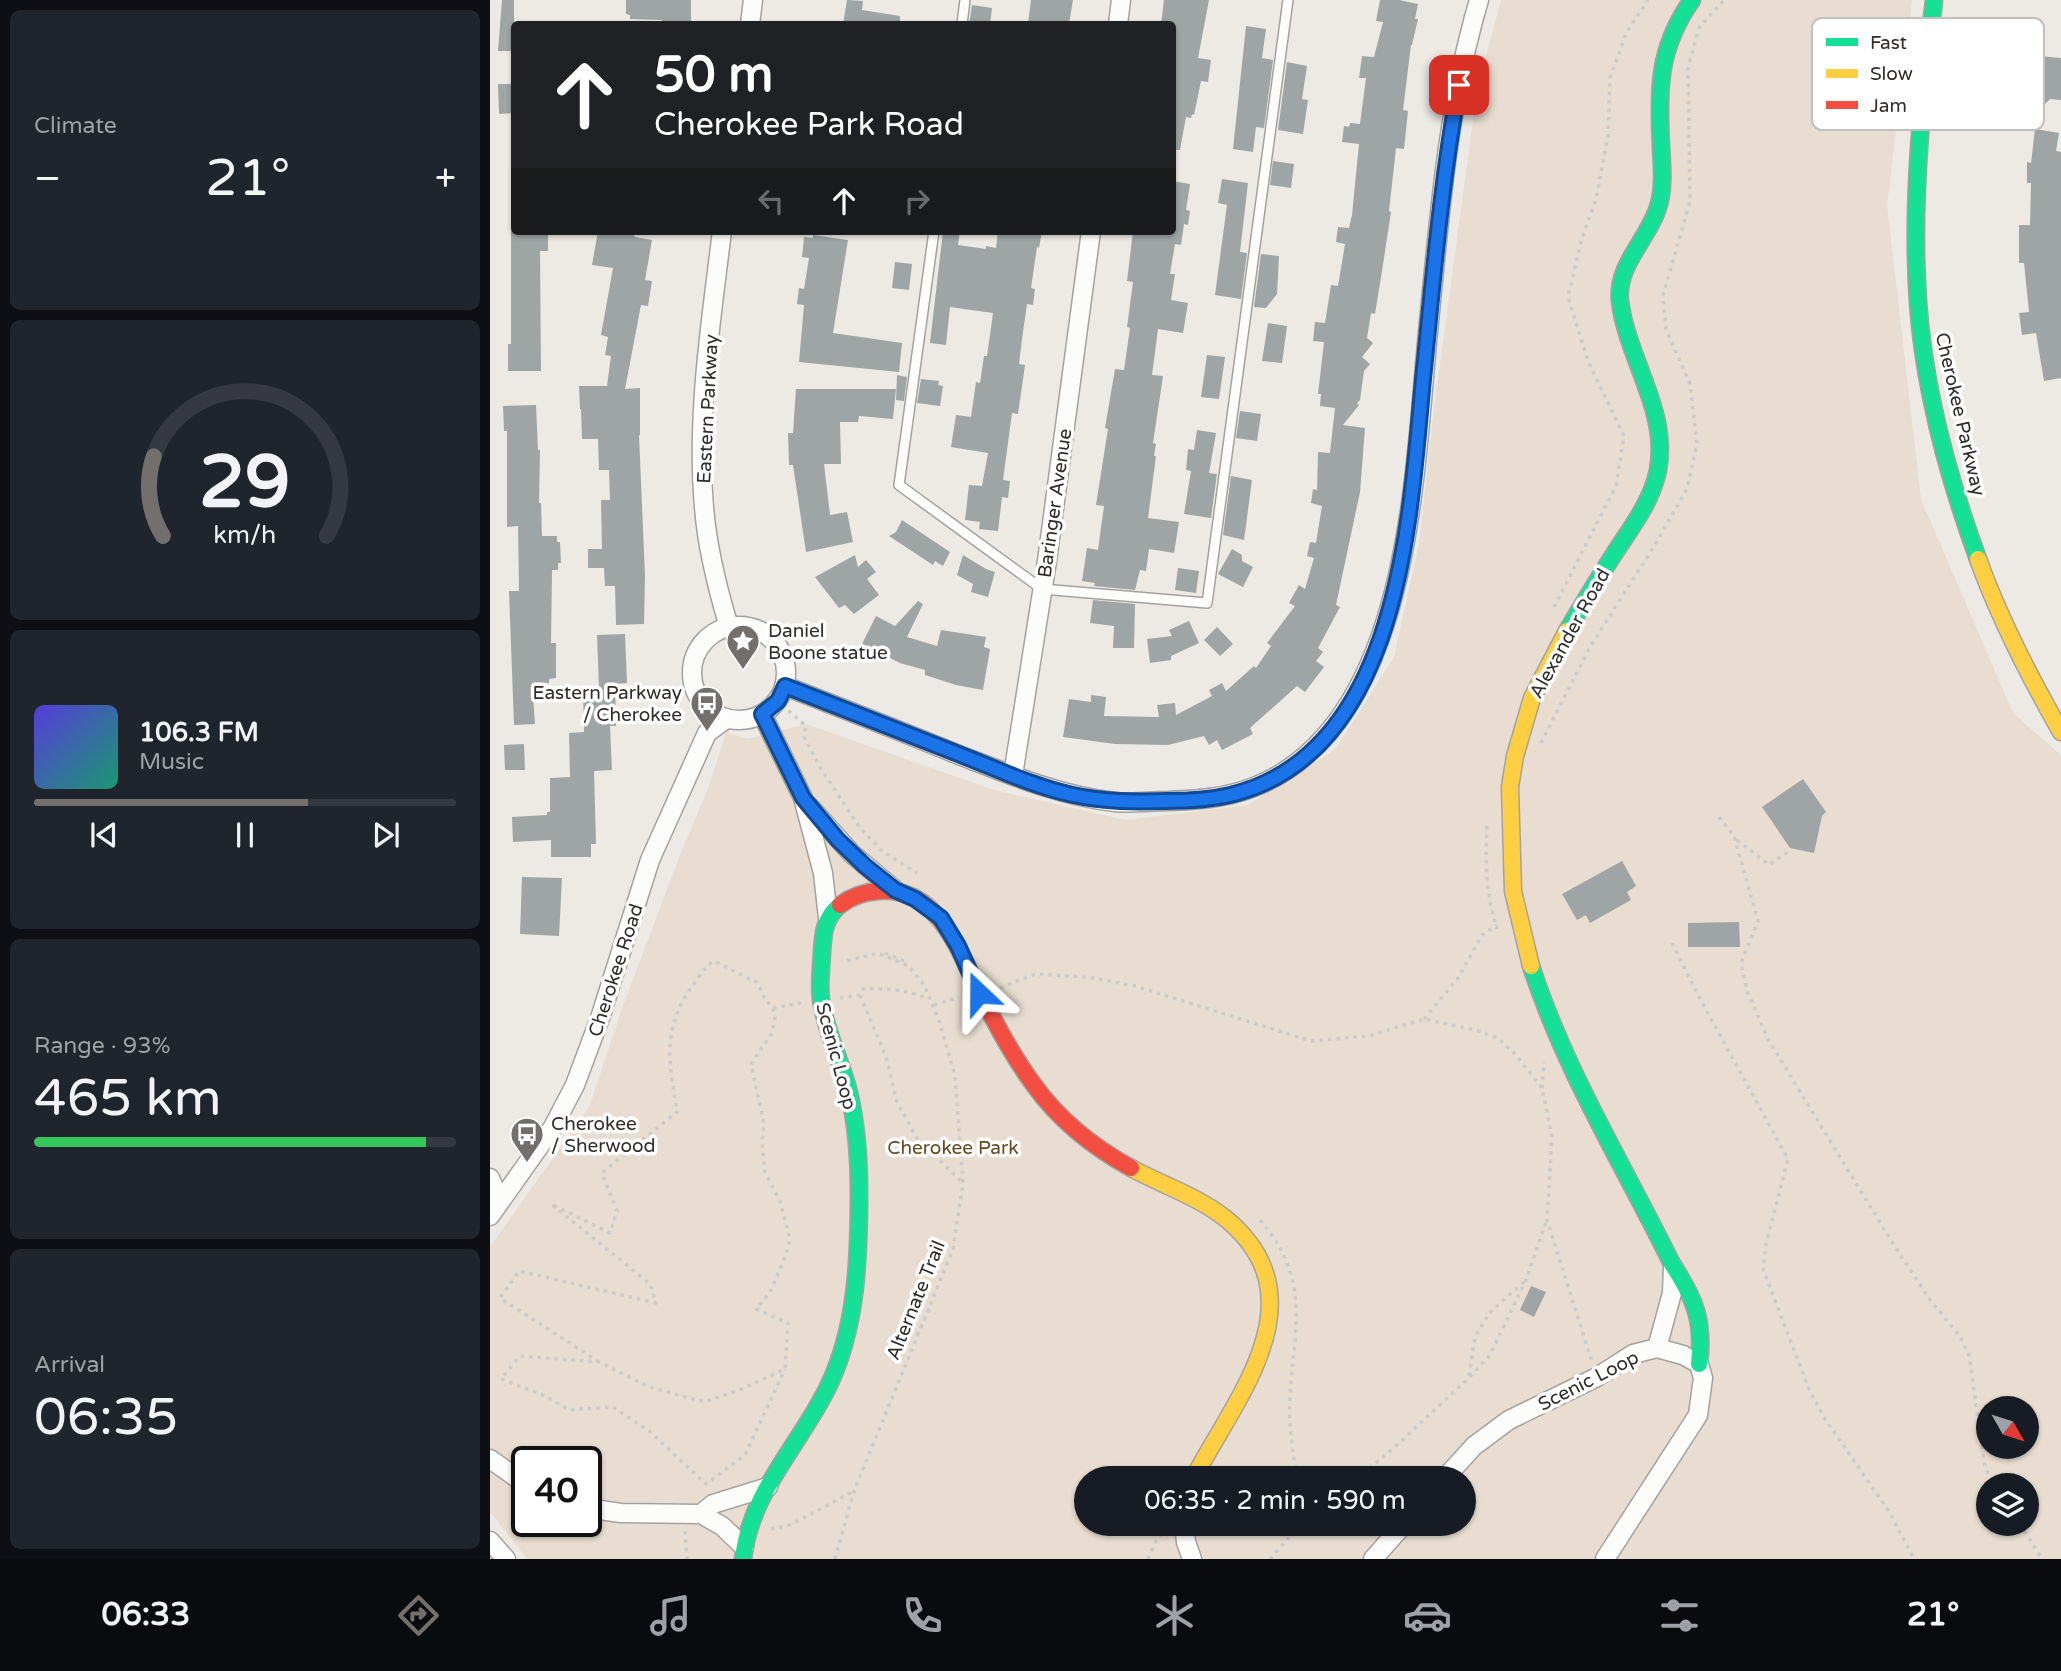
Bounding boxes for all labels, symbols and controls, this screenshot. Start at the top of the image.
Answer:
legend [1812,18,2044,130]
text: Fast [1870,32,1907,54]
text: 50 m [654,46,773,105]
icon: ahead [539,49,630,140]
pin [1429,55,1489,115]
text: Slow [1870,63,1913,85]
icon: arrive [1440,66,1478,104]
text: Jam [1870,95,1907,117]
text: Cherokee Park Road [654,106,964,144]
text: Climate [34,112,117,140]
text: 21° [205,147,290,210]
text: − [34,156,61,202]
text: + [435,156,456,202]
icon: left [752,182,790,220]
icon: ahead [825,182,863,220]
icon: right [898,182,936,220]
street label: Cherokee Parkway [1931,330,1990,498]
street label: Eastern Parkway [693,334,723,484]
street label: Baringer Avenue [1034,427,1076,579]
text: 29 [199,439,291,527]
text: km/h [214,519,276,549]
street label: Alexander Road [1525,565,1615,702]
place label: Daniel Boone statue [768,620,888,664]
place icon: Daniel Boone statue [724,622,762,671]
place label: Eastern Parkway / Cherokee [532,682,682,726]
bus stop icon: Eastern Parkway / Cherokee [688,684,726,733]
text: 106.3 FM [139,717,259,748]
text: Music [139,748,204,776]
icon: previous [85,816,123,854]
icon: pause [226,816,264,854]
icon: next [367,816,405,854]
street label: Cherokee Road [584,901,648,1040]
position arrow [942,956,1016,1030]
street label: Scenic Loop [811,1000,861,1112]
text: Range · 93% [34,1032,170,1060]
text: 465 km [34,1067,222,1130]
place label: Cherokee / Sherwood [551,1113,656,1157]
bus stop icon: Cherokee / Sherwood [508,1115,546,1164]
park label: Cherokee Park [887,1137,1019,1159]
street label: Alternate Trail [882,1238,950,1363]
street label: Scenic Loop [1534,1346,1642,1416]
text: Arrival [34,1351,105,1379]
text: 06:35 [34,1386,178,1449]
north arrow [1976,1396,2039,1460]
map controls [1976,1396,2039,1536]
speed limit sign: 40 [511,1446,602,1537]
button: layers [1976,1473,2039,1536]
text: 06:35 · 2 min · 590 m [1144,1485,1406,1516]
icon: directions [394,1591,443,1640]
icon: music [646,1591,695,1640]
icon: phone [898,1591,947,1640]
icon: climate [1150,1591,1199,1640]
icon: car [1403,1591,1452,1640]
icon: filters [1655,1591,1704,1640]
text: 06:33 [102,1596,190,1634]
text: 21° [1907,1596,1959,1634]

